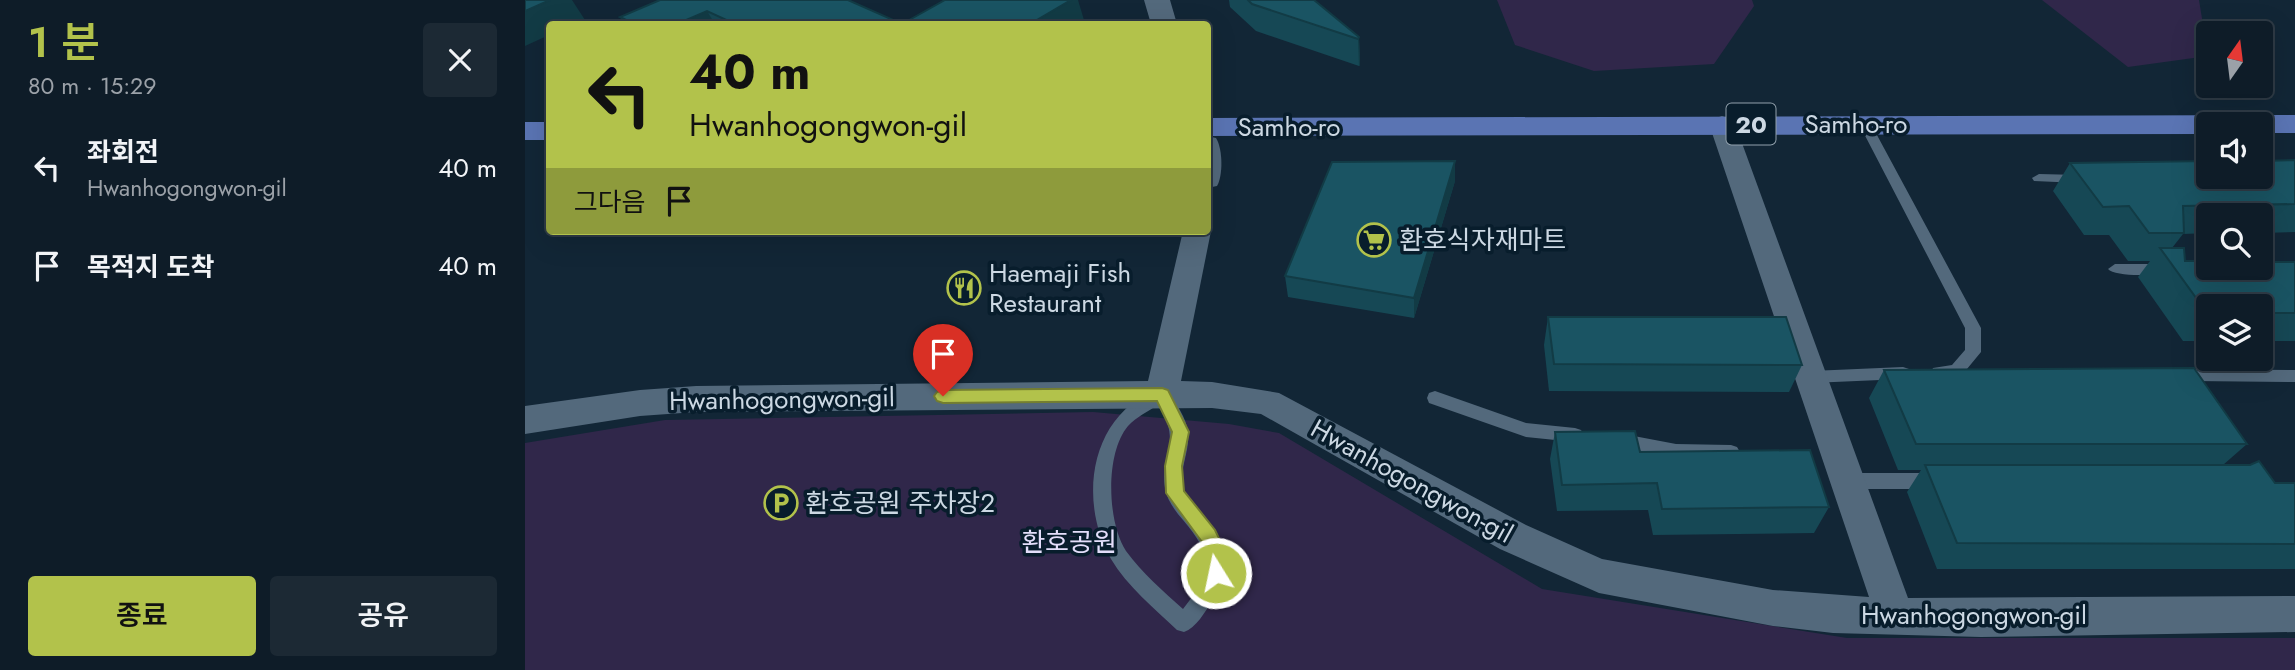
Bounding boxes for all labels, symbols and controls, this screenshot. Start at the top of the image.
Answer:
text: 1 분 [28,12,100,73]
north arrow [2196,21,2273,98]
map controls [2196,21,2273,371]
button: close [423,23,497,97]
text: 40 m [689,37,811,107]
icon: left [574,49,665,140]
text: 80 m · 15:29 [28,69,156,103]
text: Hwanhogongwon-gil [689,102,967,148]
road number: 20 [1727,104,1775,144]
street label: Samho-ro [1804,105,1908,143]
street label: Samho-ro [1237,108,1341,146]
button: sound [2196,112,2273,189]
text: 좌회전 [87,133,159,171]
icon: left [28,149,66,187]
text: 40 m [438,149,497,187]
text: Hwanhogongwon-gil [87,171,287,205]
icon: arrive [660,182,698,220]
text: 그다음 [574,183,646,221]
button: search [2196,203,2273,280]
supermarket icon: 환호식자재마트 [1355,221,1393,259]
place label: 환호식자재마트 [1399,221,1566,259]
icon: arrive [28,247,66,285]
text: 40 m [438,247,497,285]
text: 목적지 도착 [87,248,214,286]
place label: Haemaji Fish Restaurant [989,254,1131,322]
restaurant icon: Haemaji Fish Restaurant [945,269,983,307]
button: layers [2196,294,2273,371]
pin [913,324,973,396]
icon: arrive [924,335,962,373]
street label: Hwanhogongwon-gil [669,378,895,420]
street label: Hwanhogongwon-gil [1304,410,1520,552]
parking icon: 환호공원 주차장2 [762,484,800,522]
place label: 환호공원 주차장2 [805,484,995,522]
park label: 환호공원 [1021,523,1117,561]
position arrow [1179,536,1253,610]
button: 종료 [28,576,256,656]
button: 공유 [270,576,497,656]
street label: Hwanhogongwon-gil [1861,596,2087,634]

